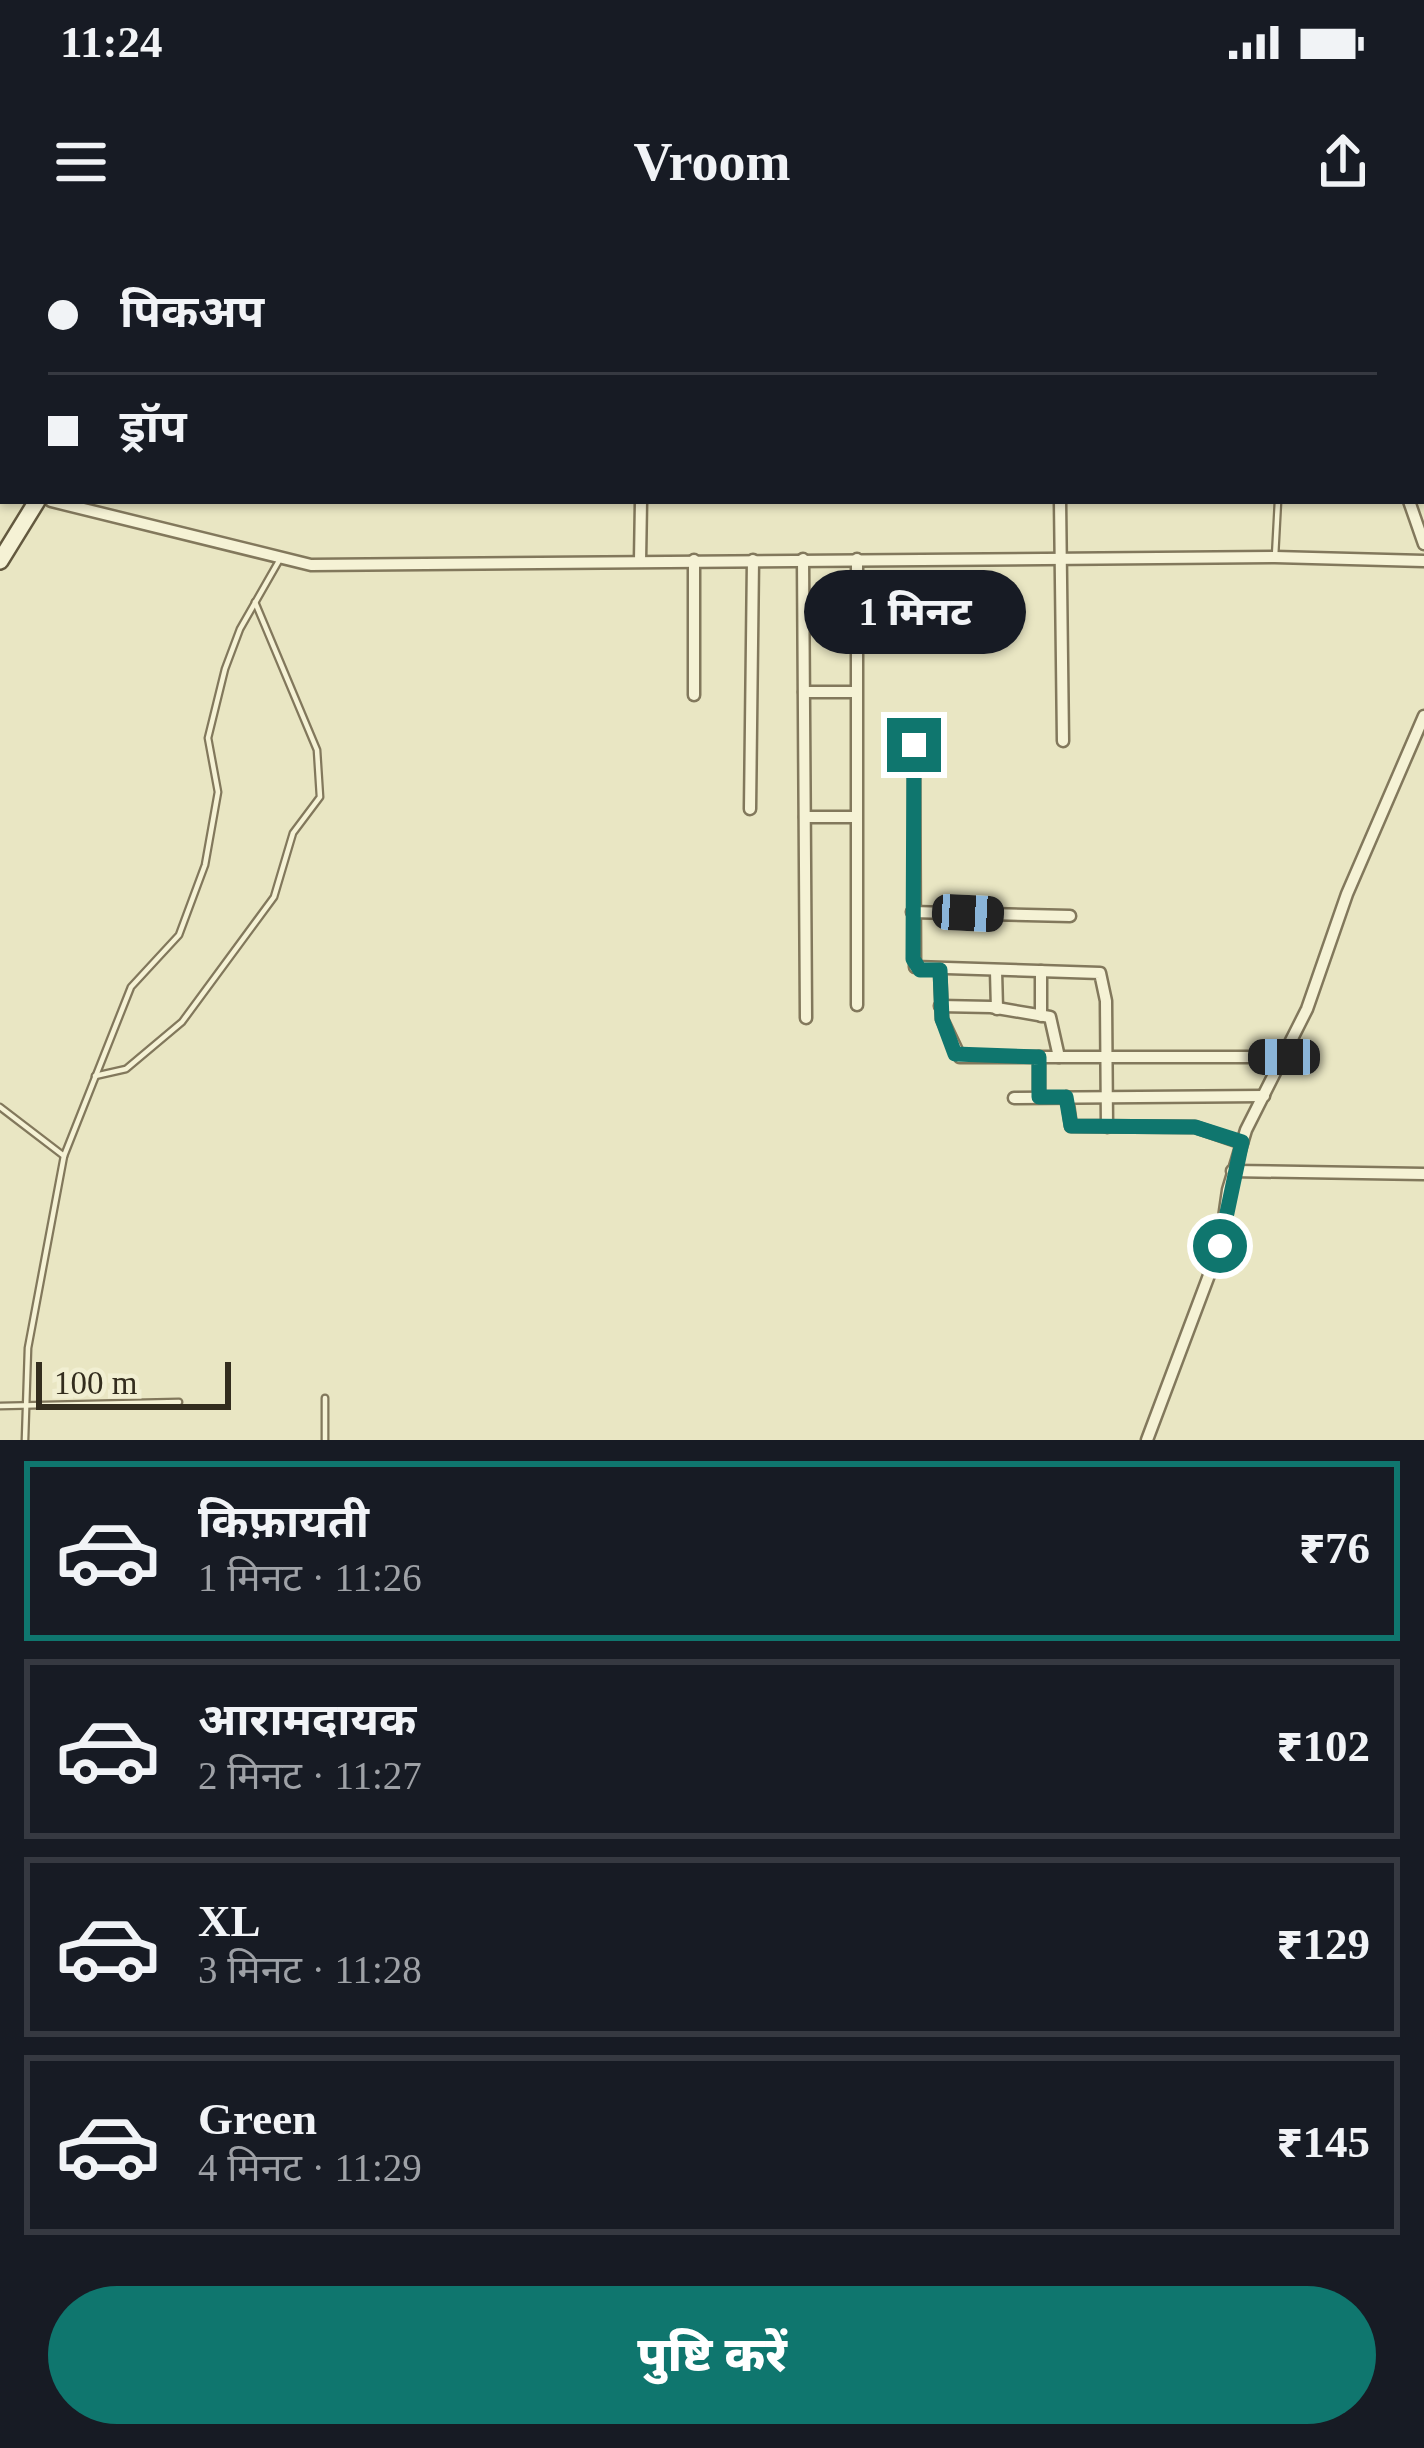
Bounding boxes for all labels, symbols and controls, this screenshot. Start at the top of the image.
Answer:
text: 11:24 [60,17,163,67]
icon: menu [48,129,114,195]
icon: share [1310,129,1376,195]
text: Vroom [634,132,790,192]
text: पिकअप [120,287,264,337]
text: ड्रॉप [120,402,187,452]
callout: 1 मिनट [803,571,1025,655]
text: 1 मिनट [858,590,972,633]
route end [887,718,941,772]
car [931,893,1005,933]
car [1248,1039,1320,1075]
route start [1193,1219,1247,1273]
scale bar [36,1356,231,1409]
text: 100 m [54,1365,137,1401]
icon: car [54,1497,162,1605]
text: किफ़ायती [198,1497,369,1547]
text: ₹76 [1299,1523,1370,1573]
text: 1 मिनट · 11:26 [198,1556,422,1599]
icon: car [54,1695,162,1803]
text: आरामदायक [198,1695,416,1745]
text: ₹102 [1276,1721,1370,1771]
text: 2 मिनट · 11:27 [198,1754,422,1797]
icon: car [54,1893,162,2001]
text: XL [198,1896,261,1946]
text: ₹129 [1276,1919,1370,1969]
text: 3 मिनट · 11:28 [198,1948,422,1991]
icon: car [54,2091,162,2199]
text: Green [198,2094,317,2144]
text: ₹145 [1276,2117,1370,2167]
text: 4 मिनट · 11:29 [198,2146,422,2189]
button: पुष्टि करें [48,2286,1376,2424]

